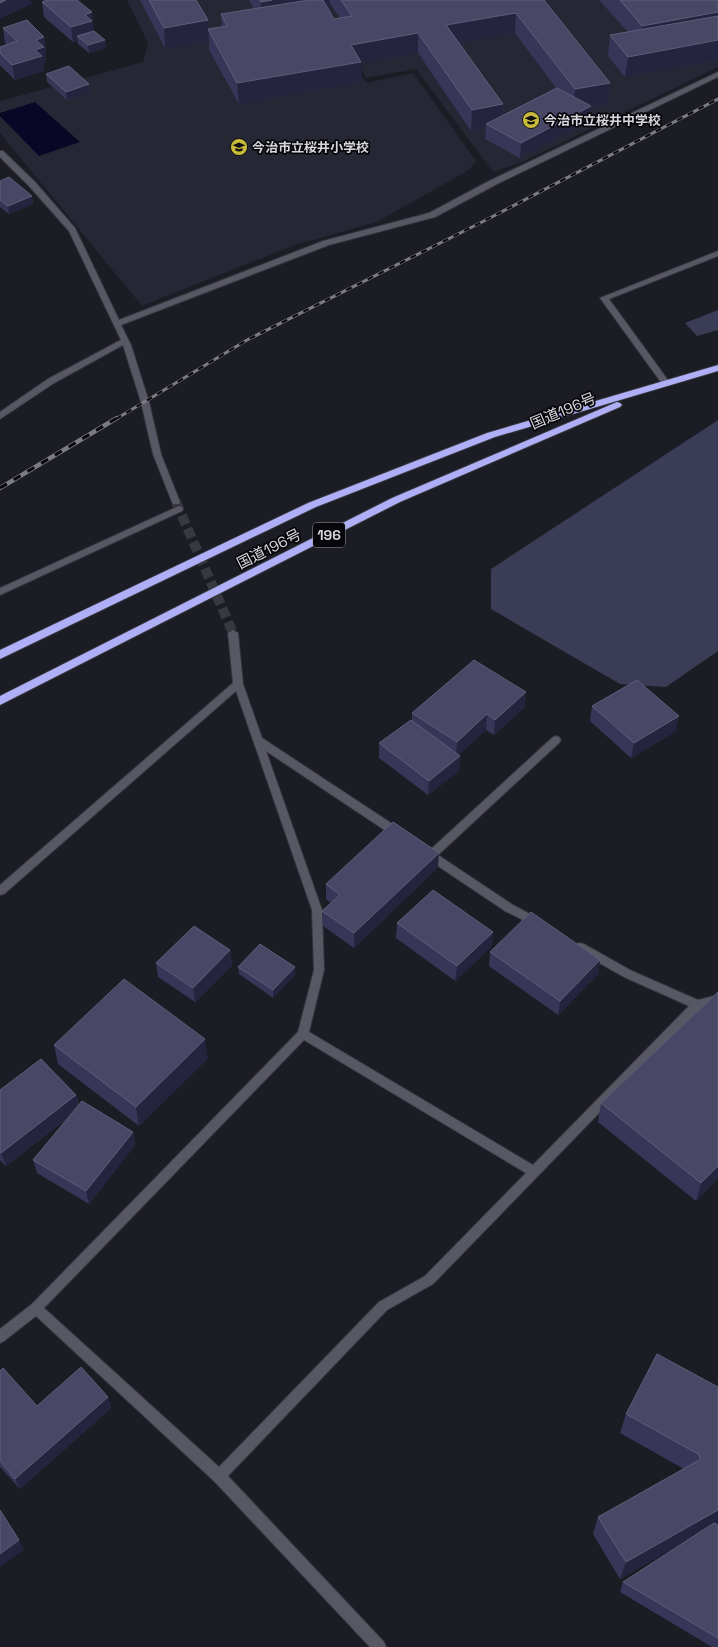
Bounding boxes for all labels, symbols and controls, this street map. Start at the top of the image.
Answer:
school or university icon: 今治市立桜井中学校 [521,110,541,130]
place label: 今治市立桜井中学校 [544,112,661,129]
school or university icon: 今治市立桜井小学校 [229,137,249,157]
place label: 今治市立桜井小学校 [252,139,369,156]
street label: 国道196号 [527,388,599,433]
road number: 196 [313,523,345,547]
street label: 国道196号 [233,524,304,573]

